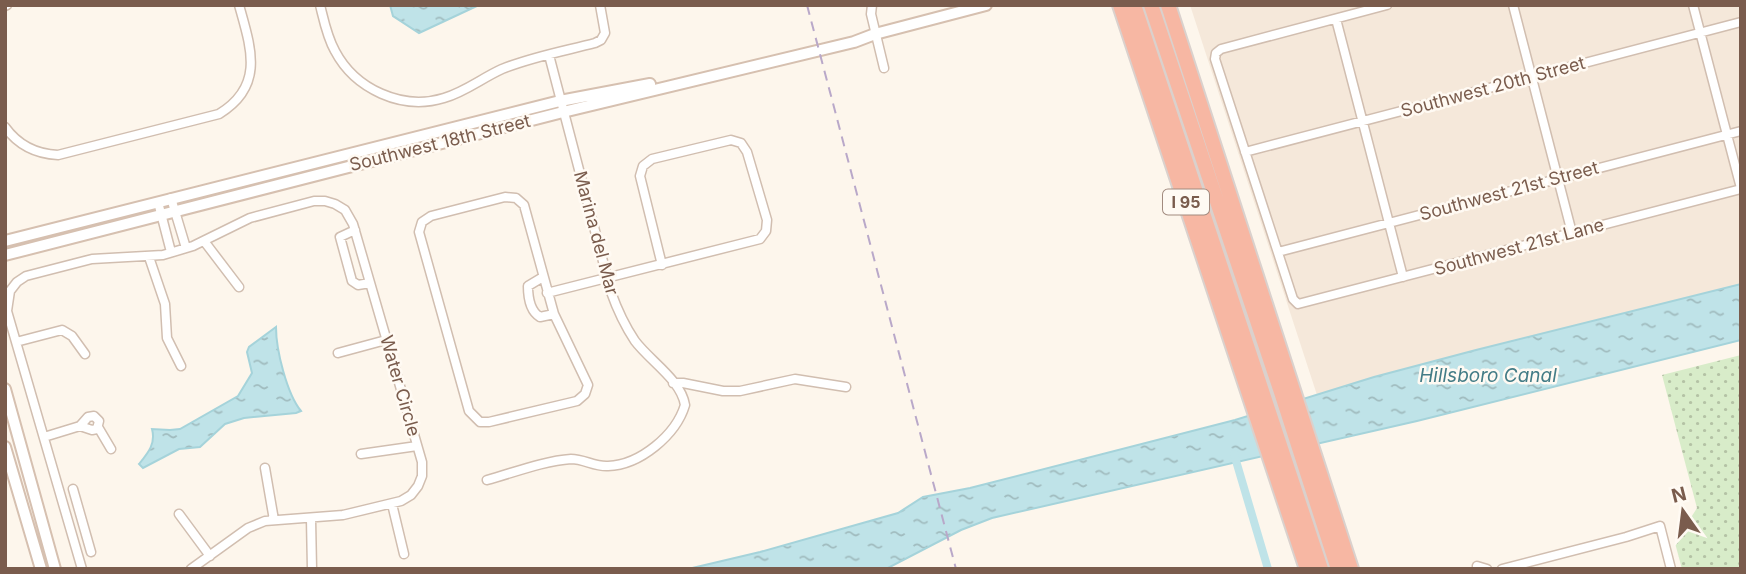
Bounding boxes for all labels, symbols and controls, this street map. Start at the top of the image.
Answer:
street label: Southwest 20th Street [1398,52,1587,121]
street label: Southwest 18th Street [347,110,533,175]
street label: Southwest 21st Street [1417,156,1601,225]
street label: Marina del Mar [570,168,623,297]
road number: I 95 [1163,190,1209,214]
street label: Southwest 21st Lane [1432,214,1606,279]
street label: Water Circle [376,333,425,439]
water label: Hillsboro Canal [1419,364,1557,387]
north arrow [1648,476,1718,546]
text: N [1669,482,1689,508]

